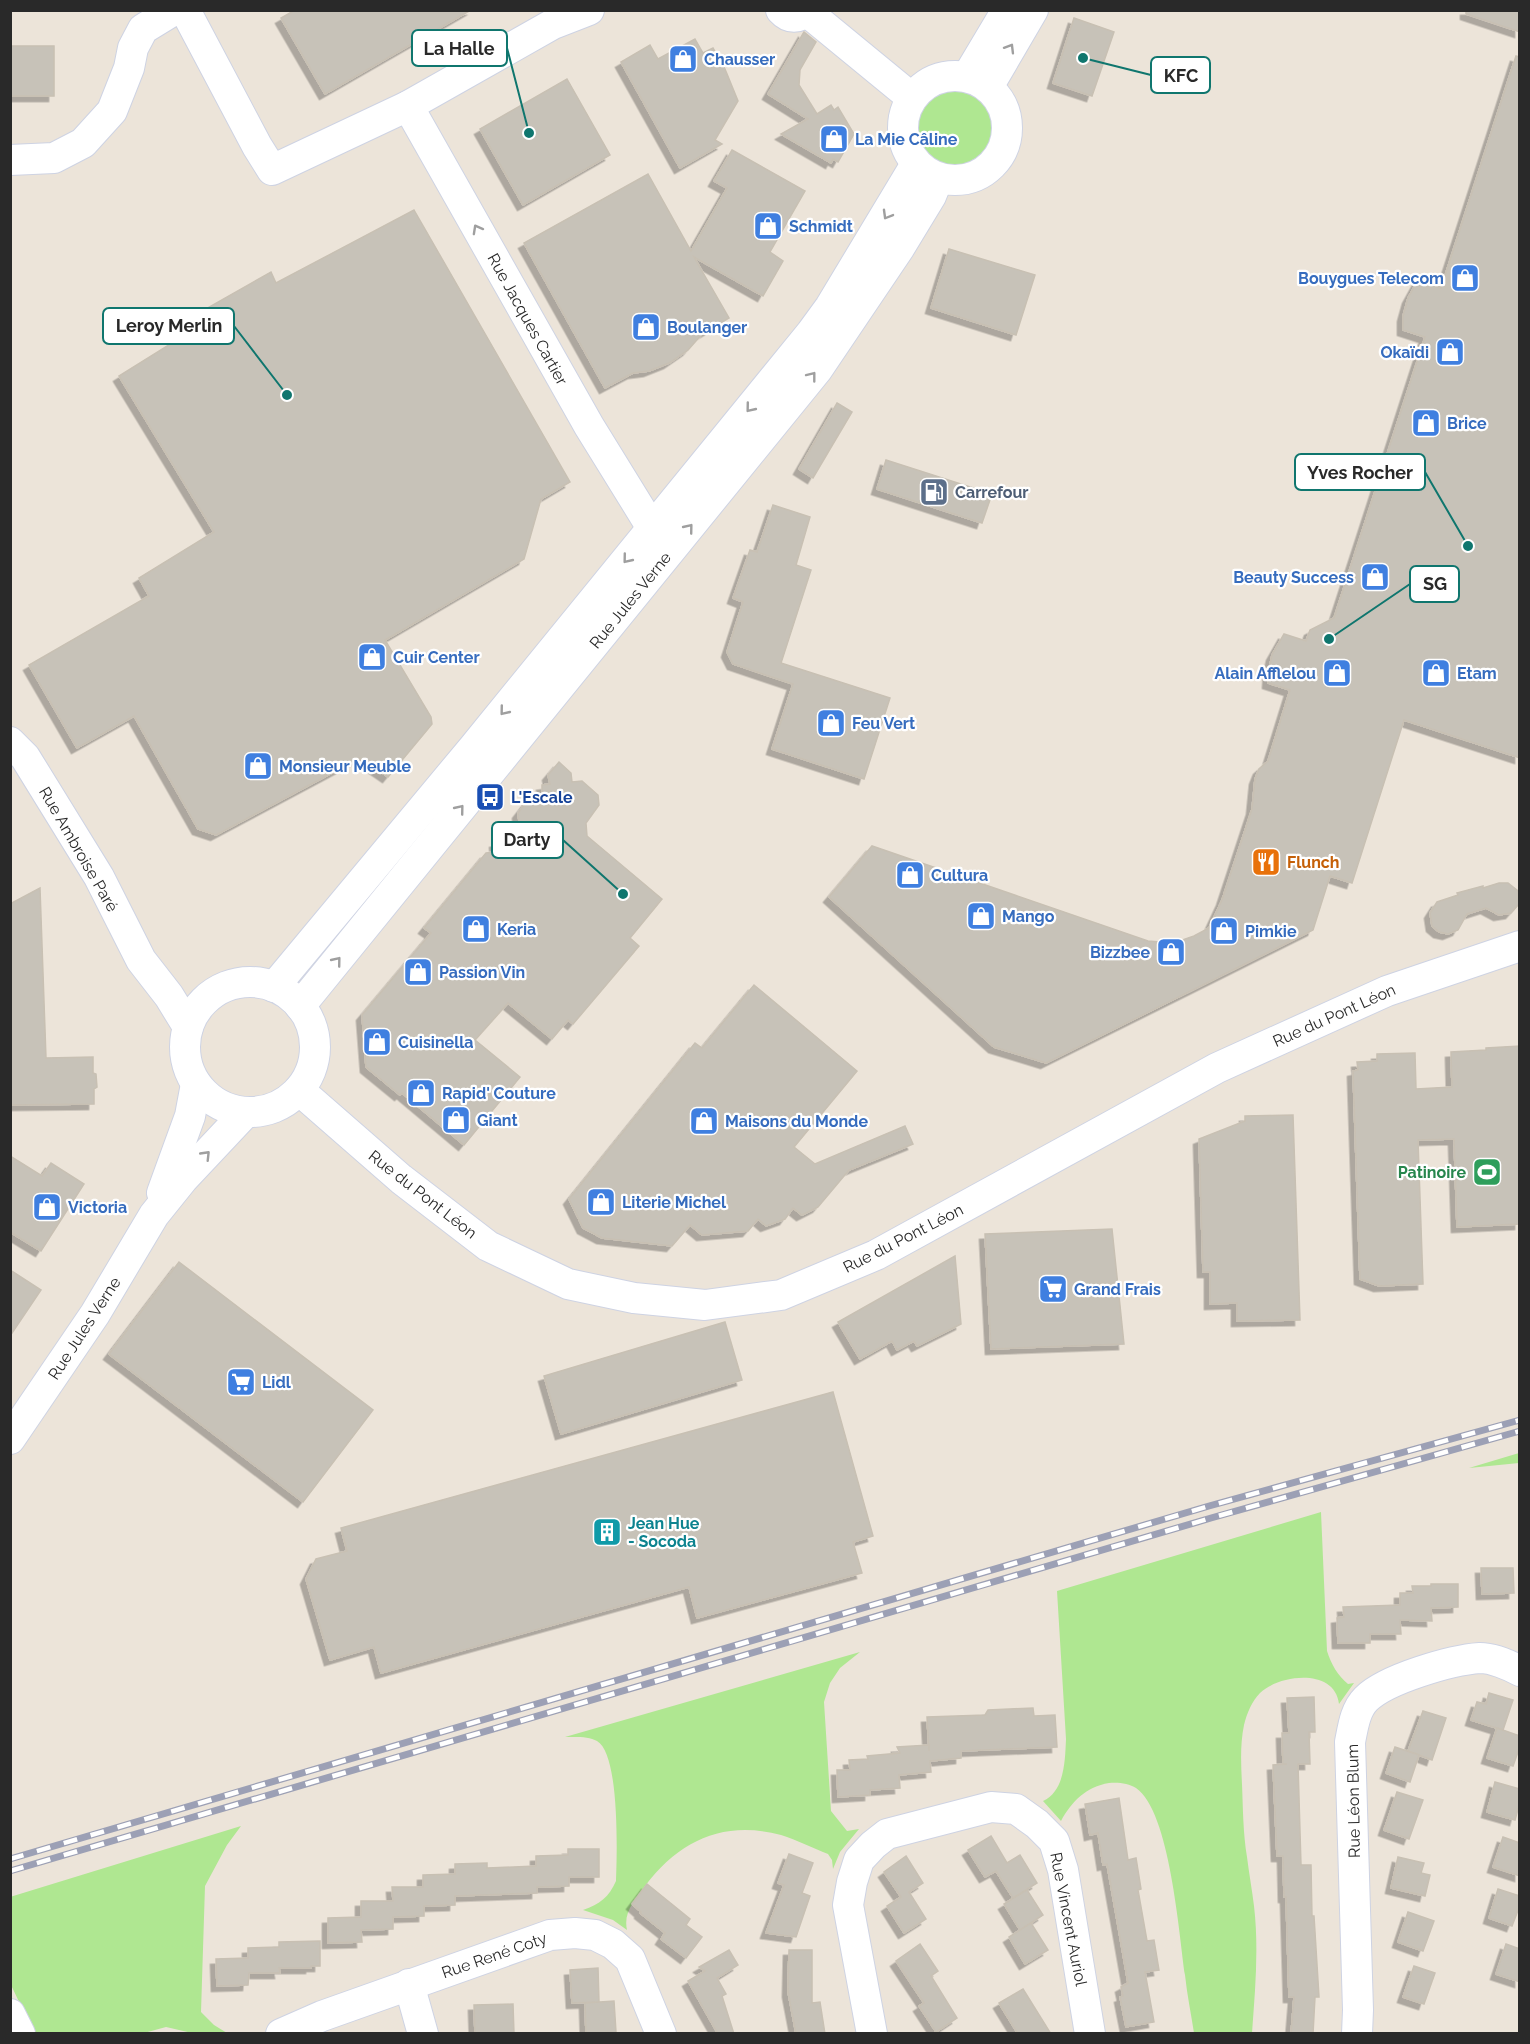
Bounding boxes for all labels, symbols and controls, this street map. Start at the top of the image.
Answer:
callout: La Halle [412,30,507,66]
text: La Halle [424,38,495,59]
shop icon: Chausser [667,43,699,75]
one-way arrow [1003,44,1015,55]
place label: Chausser [704,50,775,69]
callout: KFC [1151,57,1210,93]
text: KFC [1164,65,1198,86]
shop icon: La Mie Câline [818,123,850,155]
place label: La Mie Câline [855,130,958,149]
one-way arrow [882,209,894,219]
shop icon: Schmidt [752,210,784,242]
place label: Schmidt [789,217,853,236]
one-way arrow [473,225,485,235]
street label: Rue Jacques Cartier [483,250,572,389]
shop icon: Bouygues Telecom [1449,262,1481,294]
place label: Bouygues Telecom [1298,269,1444,288]
callout: Leroy Merlin [103,308,234,344]
shop icon: Boulanger [630,311,662,343]
text: Leroy Merlin [116,315,222,336]
place label: Boulanger [667,318,747,337]
shop icon: Okaïdi [1434,336,1466,368]
place label: Okaïdi [1380,343,1429,362]
one-way arrow [804,372,815,383]
one-way arrow [747,401,758,412]
shop icon: Brice [1410,407,1442,439]
place label: Brice [1447,414,1487,433]
callout: Yves Rocher [1295,454,1425,490]
text: Yves Rocher [1307,462,1413,483]
fuel station icon: Carrefour [918,476,950,508]
place label: Carrefour [955,483,1029,502]
one-way arrow [682,524,693,535]
street label: Rue Jules Verne [586,548,675,652]
one-way arrow [624,552,635,563]
shop icon: Beauty Success [1359,561,1391,593]
callout: SG [1410,566,1459,602]
place label: Beauty Success [1233,568,1354,587]
text: SG [1423,573,1447,594]
shop icon: Cuir Center [356,641,388,673]
place label: Cuir Center [393,648,480,667]
shop icon: Alain Afflelou [1321,657,1353,689]
shop icon: Etam [1420,657,1452,689]
place label: Alain Afflelou [1215,664,1316,683]
place label: Etam [1457,664,1497,683]
one-way arrow [501,704,512,715]
shop icon: Feu Vert [815,707,847,739]
place label: Feu Vert [852,714,915,733]
shop icon: Monsieur Meuble [242,750,274,782]
place label: Monsieur Meuble [279,757,412,776]
bus stop icon: L'Escale [474,781,506,813]
street label: Rue Ambroise Paré [35,783,122,915]
place label: L'Escale [511,788,573,807]
one-way arrow [453,805,464,816]
callout: Darty [492,822,563,858]
text: Darty [504,829,551,850]
restaurant icon: Flunch [1250,846,1282,878]
place label: Flunch [1287,853,1340,872]
shop icon: Cultura [894,859,926,891]
place label: Cultura [931,866,988,885]
shop icon: Mango [965,900,997,932]
place label: Mango [1002,907,1055,926]
shop icon: Keria [460,913,492,945]
shop icon: Pimkie [1208,915,1240,947]
place label: Keria [497,920,536,939]
place label: Pimkie [1245,922,1297,941]
shop icon: Bizzbee [1155,936,1187,968]
place label: Bizzbee [1090,943,1150,962]
shop icon: Passion Vin [402,956,434,988]
one-way arrow [330,957,341,968]
place label: Passion Vin [439,963,525,982]
street label: Rue du Pont Léon [1270,980,1398,1051]
shop icon: Cuisinella [361,1026,393,1058]
place label: Cuisinella [398,1033,474,1052]
shop icon: Rapid' Couture [405,1077,437,1109]
place label: Rapid' Couture [442,1084,556,1103]
shop icon: Giant [440,1104,472,1136]
shop icon: Maisons du Monde [688,1105,720,1137]
place label: Giant [477,1111,518,1130]
place label: Maisons du Monde [725,1112,868,1131]
street label: Rue du Pont Léon [365,1146,481,1243]
one-way arrow [198,1151,209,1162]
sports icon: Patinoire [1471,1156,1503,1188]
place label: Patinoire [1398,1163,1466,1182]
shop icon: Literie Michel [585,1186,617,1218]
shop icon: Victoria [31,1191,63,1223]
place label: Literie Michel [622,1193,727,1212]
place label: Victoria [68,1198,127,1217]
street label: Rue du Pont Léon [840,1200,966,1277]
street label: Rue Jules Verne [44,1273,125,1383]
supermarket icon: Grand Frais [1037,1273,1069,1305]
place label: Grand Frais [1074,1280,1161,1299]
supermarket icon: Lidl [225,1366,257,1398]
place label: Lidl [262,1373,292,1392]
place label: Jean Hue - Socoda [628,1514,700,1551]
building icon: Jean Hue - Socoda [591,1516,623,1548]
street label: Rue Léon Blum [1343,1744,1364,1858]
street label: Rue Vincent Auriol [1046,1851,1091,1988]
street label: Rue René Coty [439,1928,550,1982]

